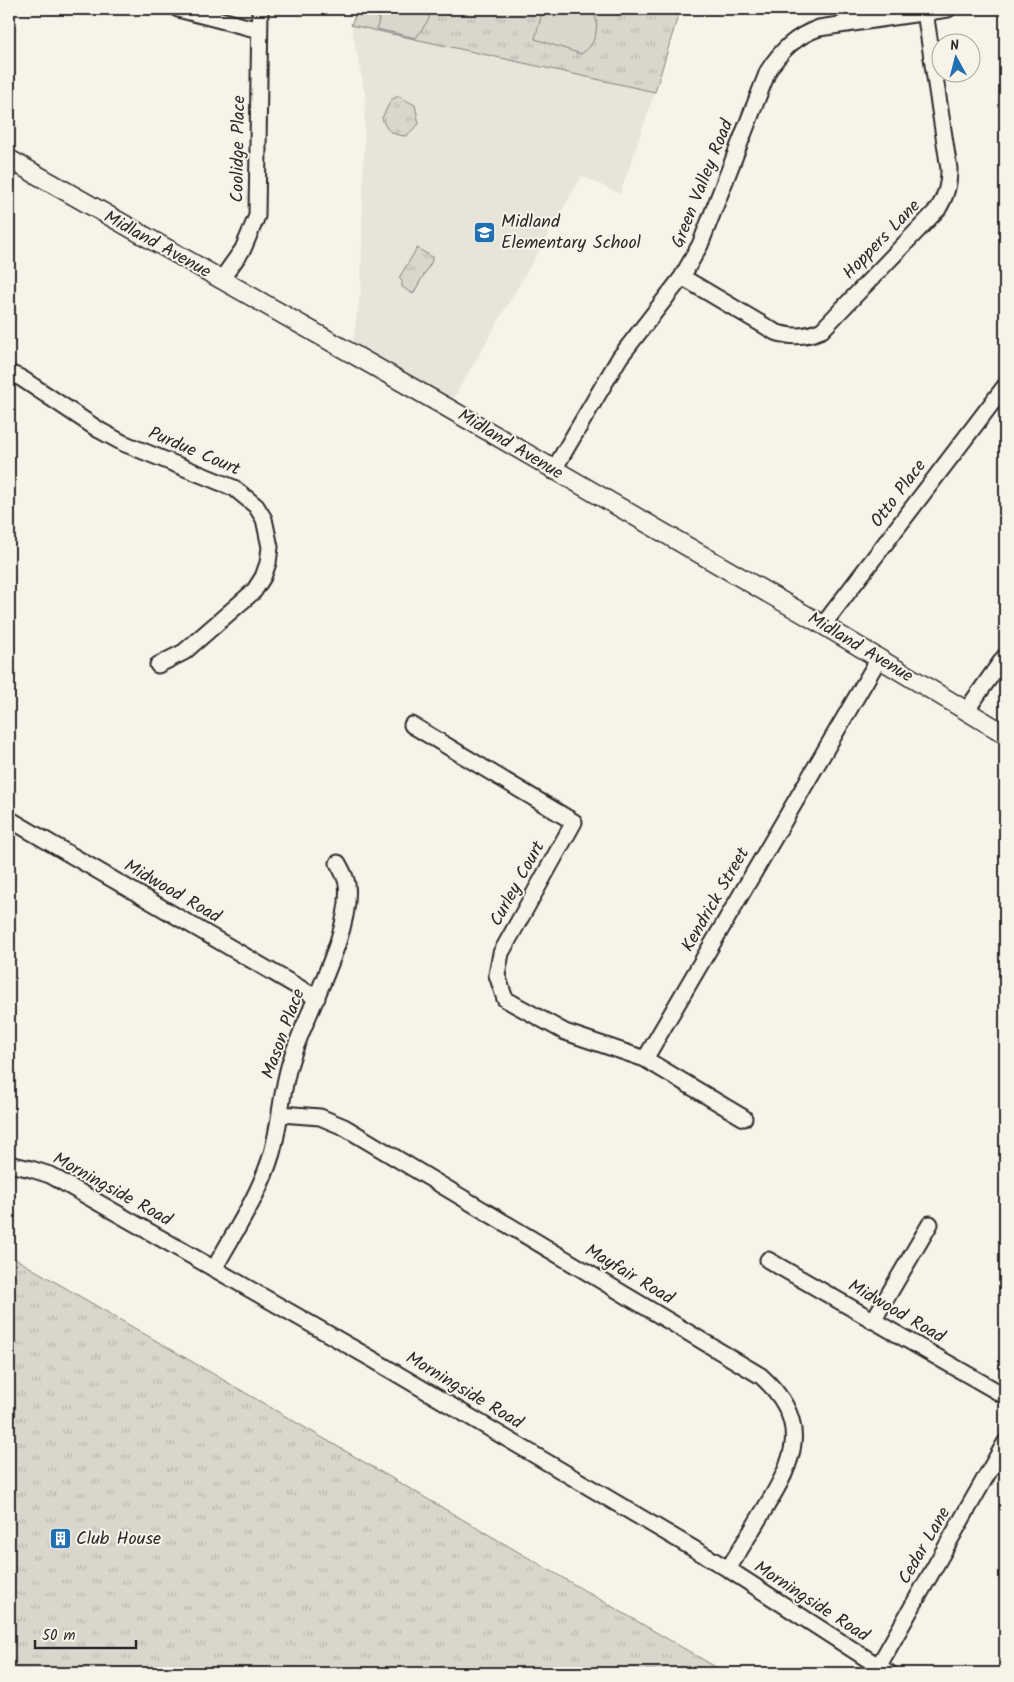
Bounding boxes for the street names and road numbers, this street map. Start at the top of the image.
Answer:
street label: Coolidge Place [224,95,254,203]
street label: Green Valley Road [664,114,742,253]
street label: Hoppers Lane [836,193,928,287]
street label: Midland Avenue [98,203,216,287]
street label: Midland Avenue [451,402,569,488]
street label: Purdue Court [143,420,246,485]
street label: Otto Place [864,454,934,534]
street label: Midland Avenue [801,605,919,691]
street label: Curley Court [483,835,554,932]
street label: Kendrick Street [674,841,758,958]
street label: Midwood Road [118,852,227,932]
street label: Mason Place [254,985,314,1083]
street label: Morningside Road [47,1145,178,1235]
street label: Mayfair Road [579,1237,680,1314]
street label: Midwood Road [842,1272,951,1352]
street label: Morningside Road [400,1344,529,1438]
street label: Cedar Lane [891,1502,959,1590]
street label: Morningside Road [747,1554,875,1651]

